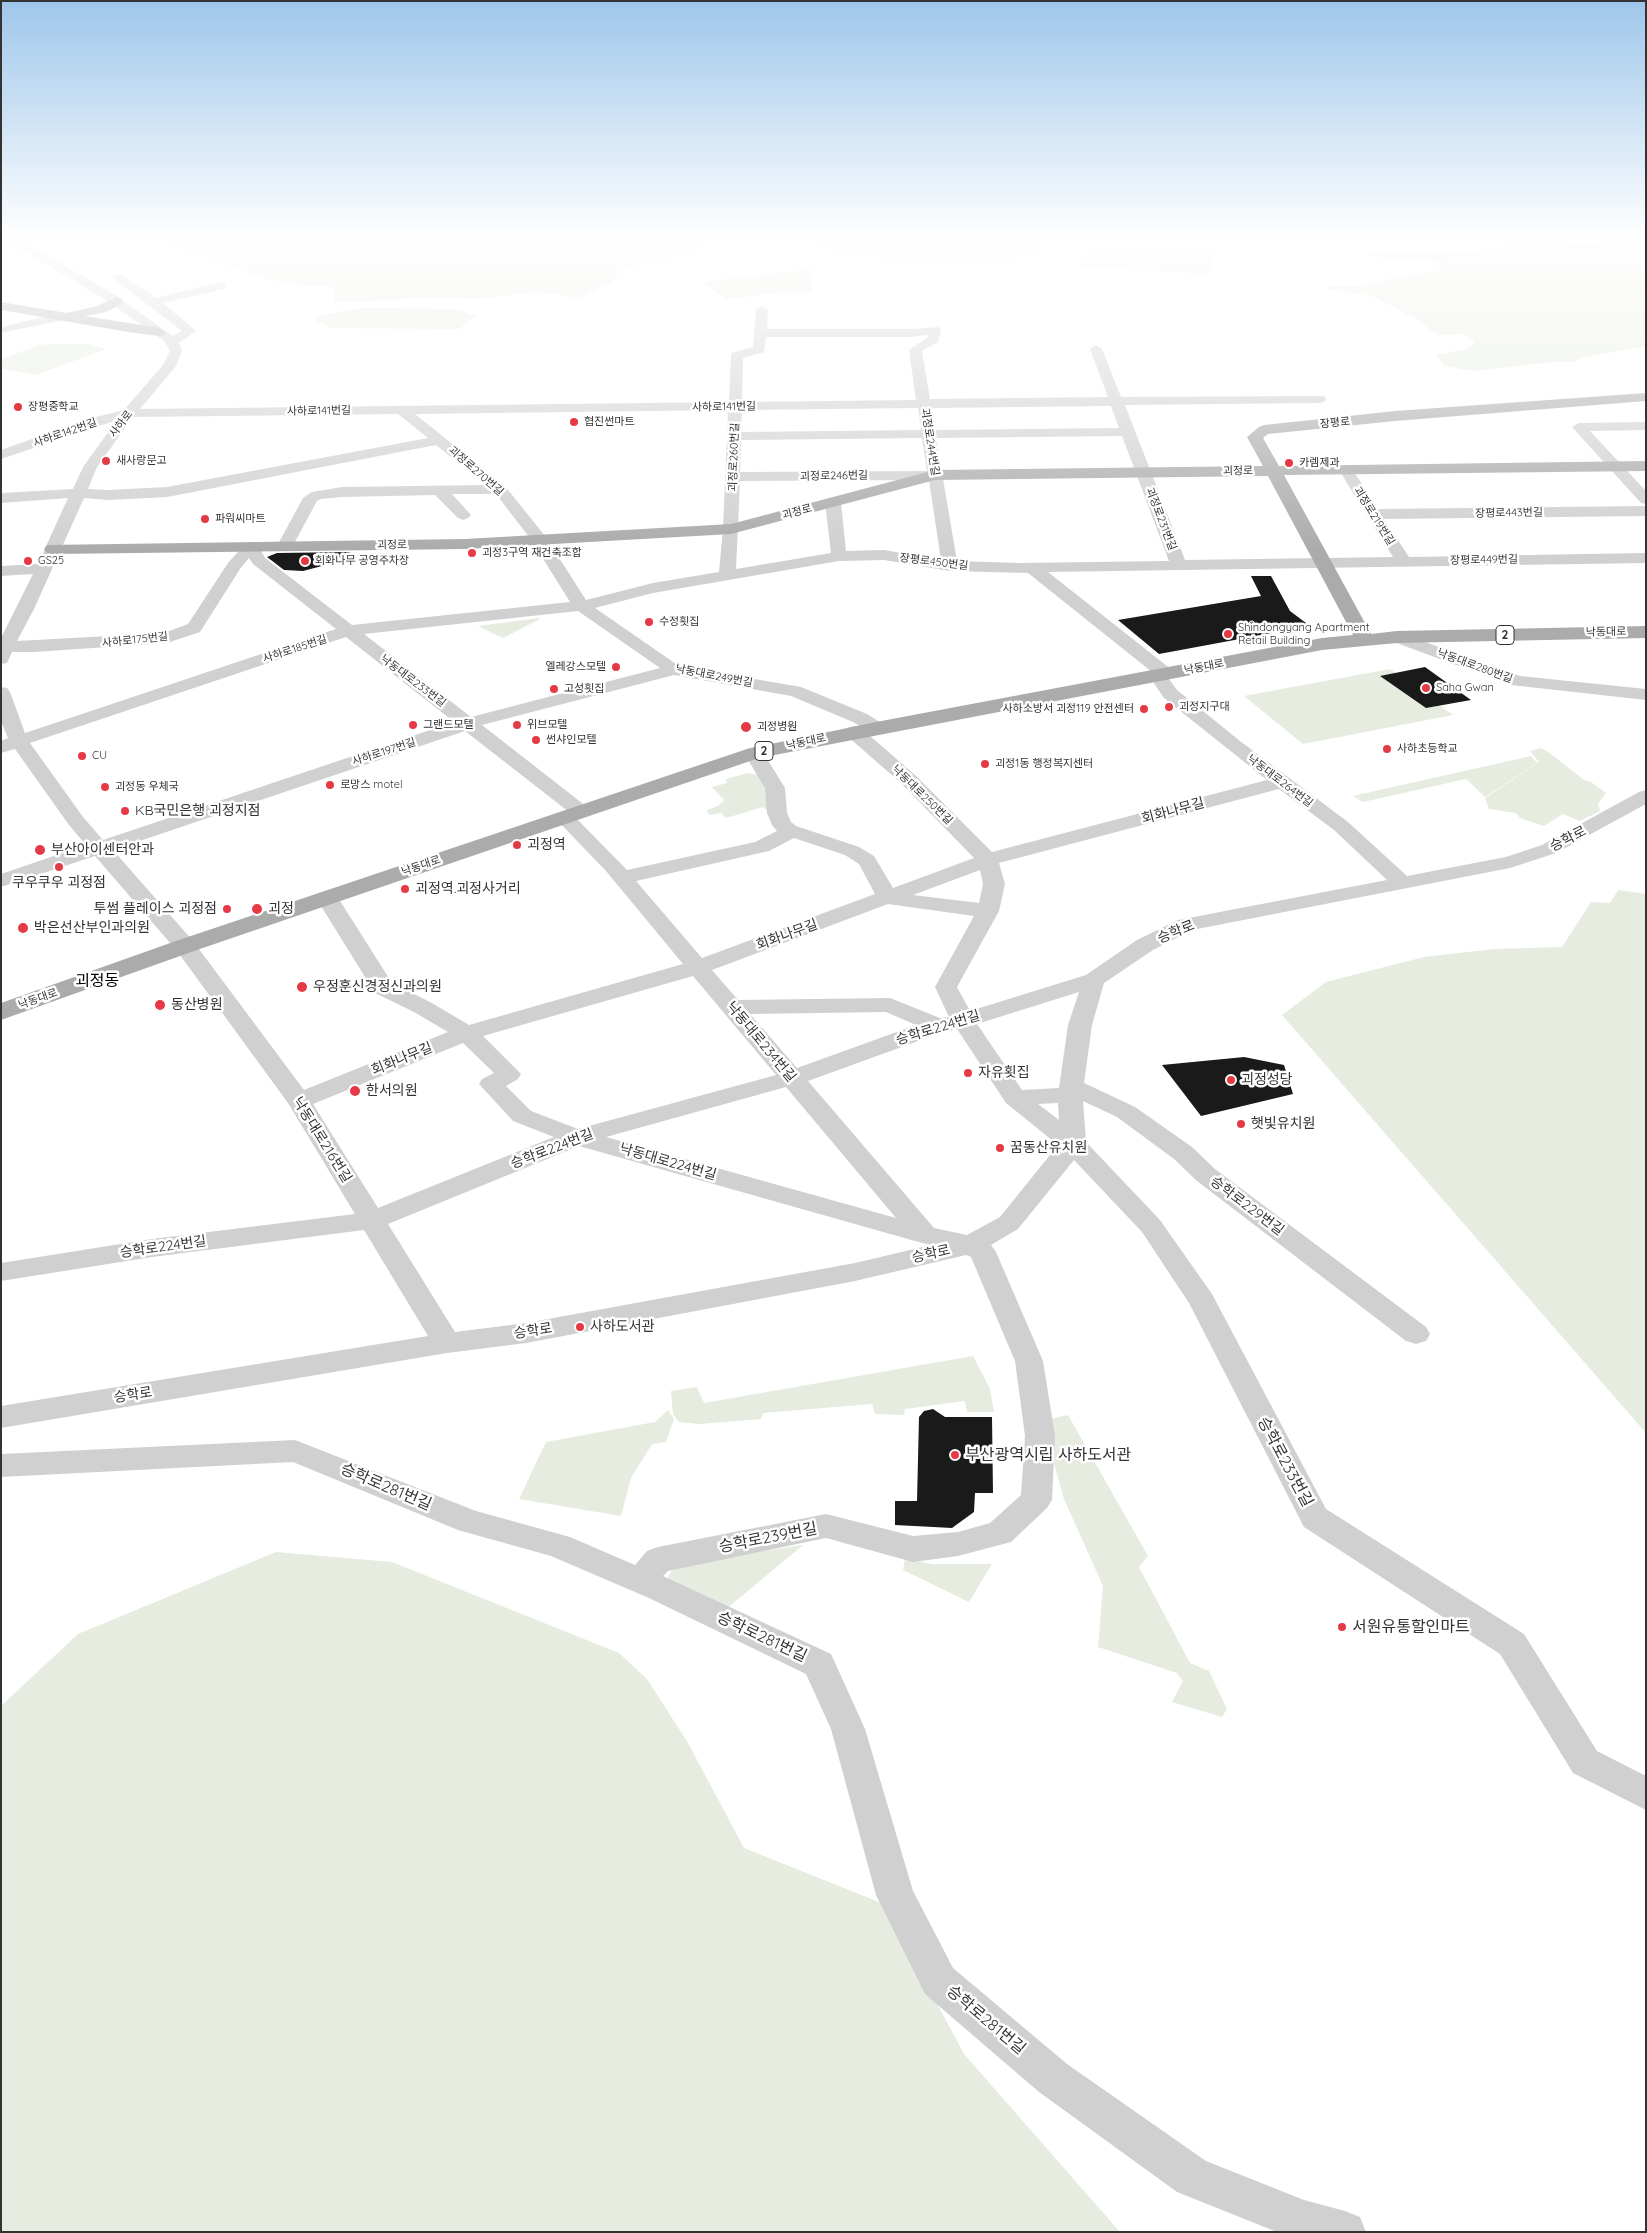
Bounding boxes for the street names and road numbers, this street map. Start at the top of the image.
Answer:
street label: 사하로141번길 [692,400,756,414]
street label: 사하로141번길 [287,404,351,418]
street label: 괴정로244번길 [918,407,942,477]
street label: 사하로 [107,408,135,440]
street label: 장평로 [1319,415,1351,431]
street label: 사하로142번길 [31,416,99,450]
street label: 괴정로260번길 [726,422,742,492]
street label: 괴정로270번길 [446,443,506,499]
street label: 괴정로 [1223,464,1253,478]
street label: 괴정로246번길 [800,469,868,483]
street label: 괴정로219번길 [1351,484,1397,548]
street label: 괴정로231번길 [1143,486,1179,552]
street label: 괴정로 [781,502,813,522]
street label: 장평로443번길 [1475,506,1543,520]
street label: 괴정로 [377,538,407,552]
street label: 장평로450번길 [899,551,969,573]
street label: 장평로449번길 [1450,553,1518,567]
street label: 낙동대로 [1586,625,1626,639]
road number: 2 [1496,626,1514,644]
street label: 사하로175번길 [101,630,169,650]
street label: 사하로185번길 [261,632,329,666]
street label: 낙동대로280번길 [1435,646,1515,686]
street label: 낙동대로233번길 [378,652,448,710]
street label: 낙동대로 [1183,657,1225,677]
street label: 낙동대로249번길 [674,662,754,690]
street label: 낙동대로 [785,731,827,753]
street label: 사하로197번길 [351,736,417,768]
road number: 2 [755,741,773,760]
street label: 낙동대로264번길 [1245,752,1315,810]
street label: 낙동대로250번길 [889,763,955,827]
street label: 회화나무길 [1140,795,1206,827]
street label: 승학로 [1547,823,1589,855]
street label: 낙동대로 [400,853,442,879]
street label: 회화나무길 [754,916,820,954]
street label: 승학로 [1155,917,1197,947]
street label: 낙동대로 [17,986,59,1012]
street label: 낙동대로234번길 [723,998,799,1086]
street label: 승학로224번길 [894,1007,982,1049]
street label: 회화나무길 [369,1039,435,1079]
street label: 낙동대로216번길 [289,1094,355,1186]
street label: 승학로224번길 [508,1126,596,1172]
street label: 낙동대로224번길 [618,1140,718,1184]
street label: 승학로229번길 [1207,1173,1287,1239]
street label: 승학로224번길 [119,1233,207,1261]
street label: 승학로 [910,1241,952,1267]
street label: 승학로 [513,1320,553,1342]
street label: 승학로 [113,1384,153,1406]
street label: 승학로233번길 [1253,1414,1317,1510]
street label: 승학로281번길 [338,1459,434,1515]
street label: 승학로239번길 [717,1519,819,1557]
street label: 승학로281번길 [714,1608,810,1666]
street label: 승학로281번길 [943,1981,1029,2059]

